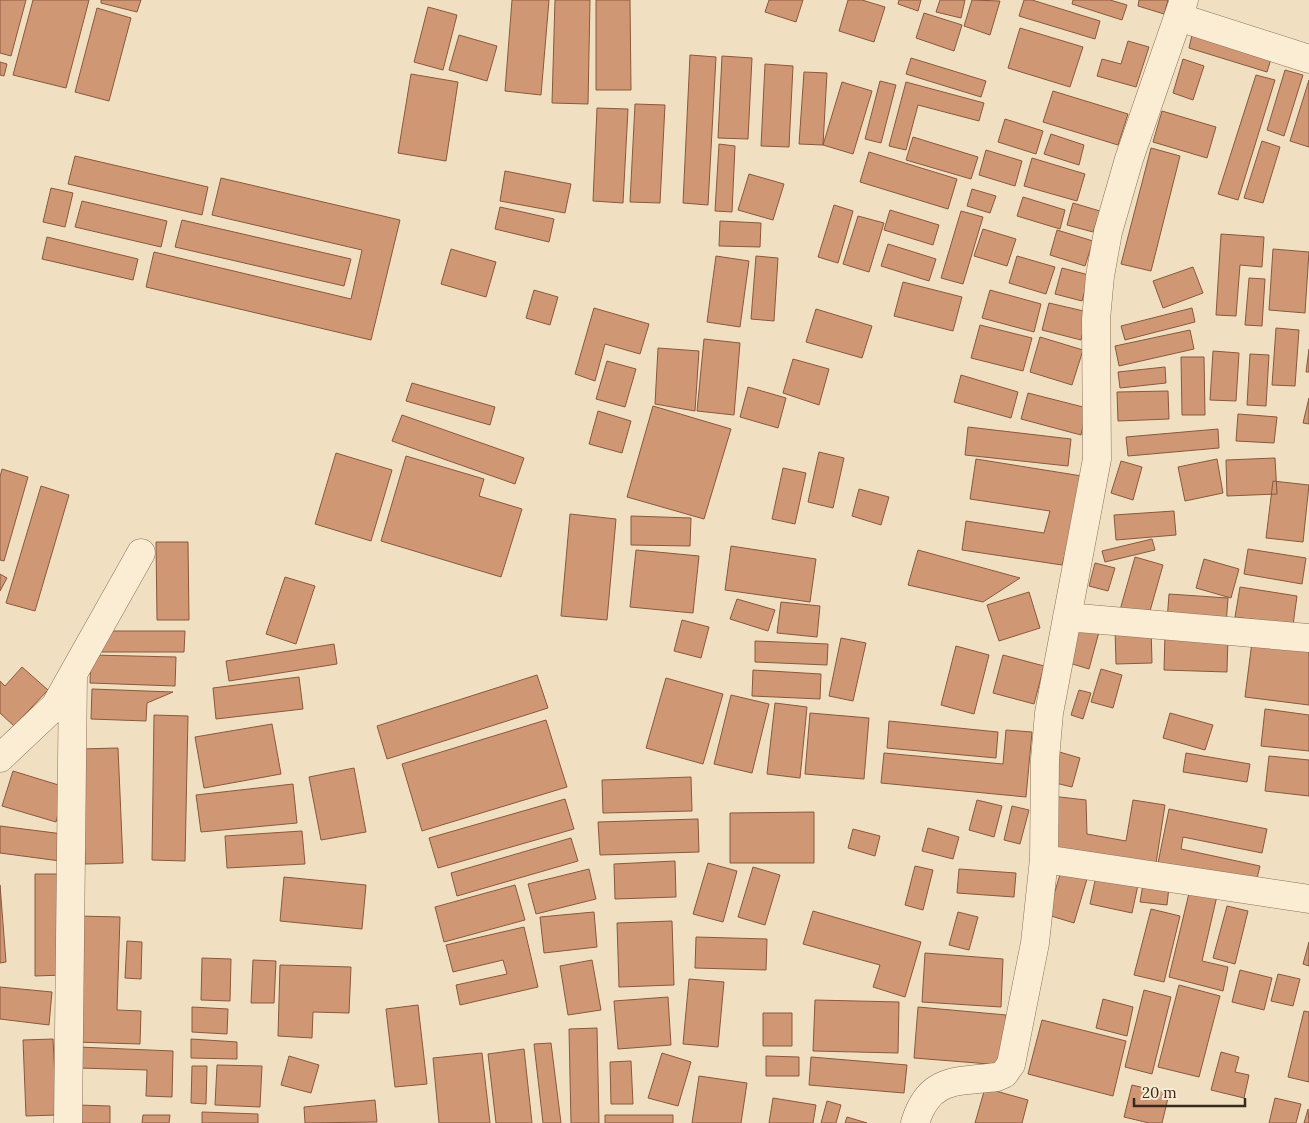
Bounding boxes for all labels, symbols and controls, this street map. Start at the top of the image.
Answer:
scale bar [1134,1076,1245,1108]
text: 20 m [1142,1083,1177,1102]

